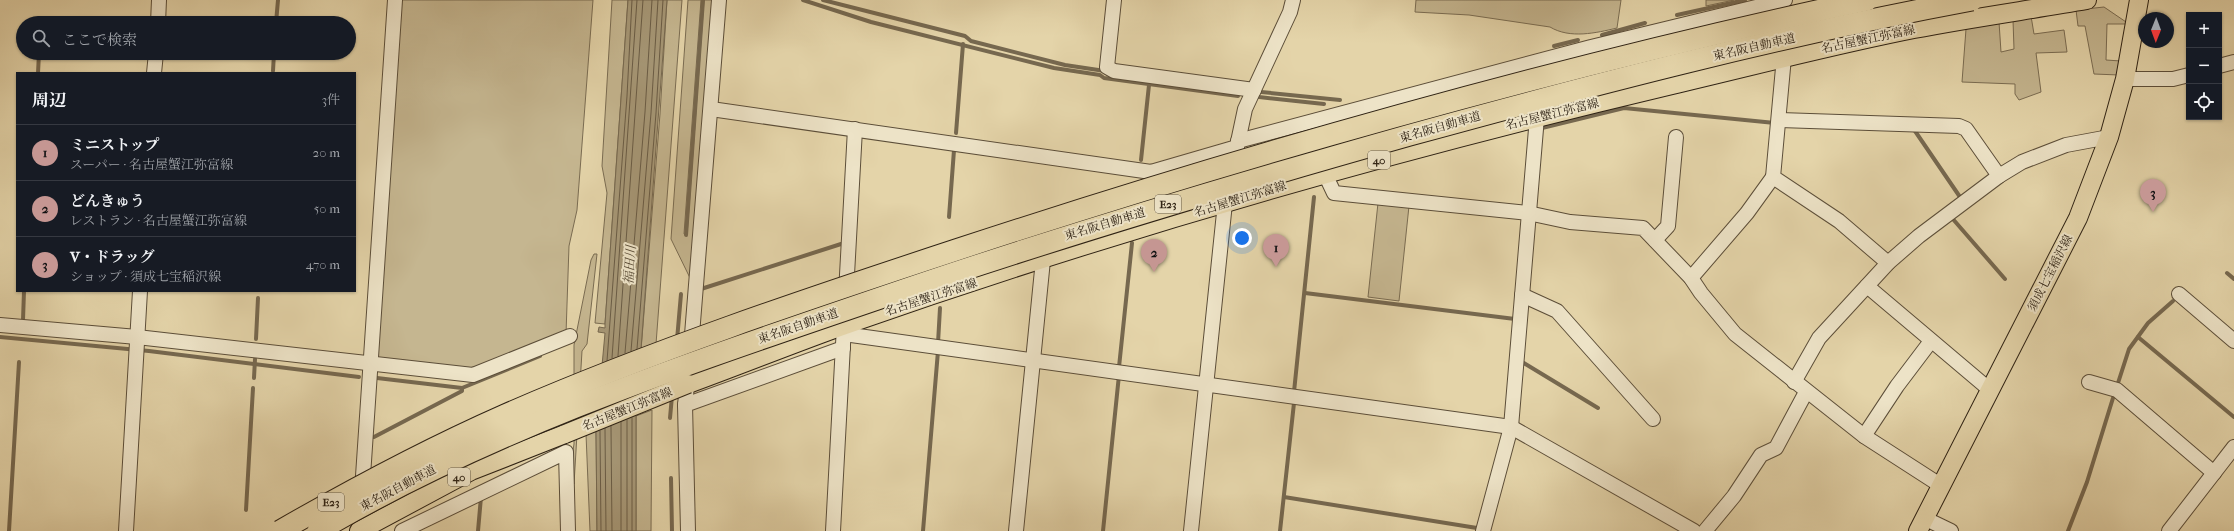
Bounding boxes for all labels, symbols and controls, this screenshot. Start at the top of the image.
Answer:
north arrow [2138,12,2174,48]
map controls [2186,12,2222,120]
button: + [2186,12,2222,48]
search box [16,16,356,60]
street label: 名古屋蟹江弥富線 [1820,22,1916,56]
icon: search [30,27,52,49]
text: ここで検索 [62,31,137,49]
street label: 東名阪自動車道 [1711,31,1797,63]
button: − [2186,48,2222,84]
button: locate [2186,84,2222,120]
text: 周辺 [32,90,66,110]
text: 3件 [322,92,340,107]
street label: 名古屋蟹江弥富線 [1504,96,1600,132]
street label: 東名阪自動車道 [1398,109,1482,145]
text: ミニストップ [70,136,160,154]
text: 1 [43,145,47,160]
text: 20 m [313,145,340,160]
road number: 40 [1368,151,1390,169]
text: スーパー · 名古屋蟹江弥富線 [70,157,233,172]
street label: 名古屋蟹江弥富線 [1192,178,1288,220]
pin: 3 [2140,179,2166,212]
text: どんきゅう [70,192,145,210]
road number: E23 [1155,195,1181,213]
text: 2 [42,201,48,216]
text: 50 m [314,201,340,216]
street label: 東名阪自動車道 [1063,205,1147,243]
text: レストラン · 名古屋蟹江弥富線 [70,213,247,228]
your location [1232,228,1252,248]
street label: 須成七宝稲沢線 [2025,232,2075,314]
pin: 1 [1263,234,1289,267]
pin: 2 [1141,239,1167,272]
water label: 福田川 [621,243,638,285]
text: V・ドラッグ [70,248,155,266]
text: 3 [42,257,48,272]
text: 470 m [306,257,340,272]
text: ショップ · 須成七宝稲沢線 [70,269,221,284]
street label: 名古屋蟹江弥富線 [883,276,979,318]
street label: 東名阪自動車道 [756,306,840,346]
street label: 名古屋蟹江弥富線 [580,385,674,433]
street label: 東名阪自動車道 [358,462,438,514]
road number: 40 [448,468,470,486]
road number: E23 [318,493,344,511]

